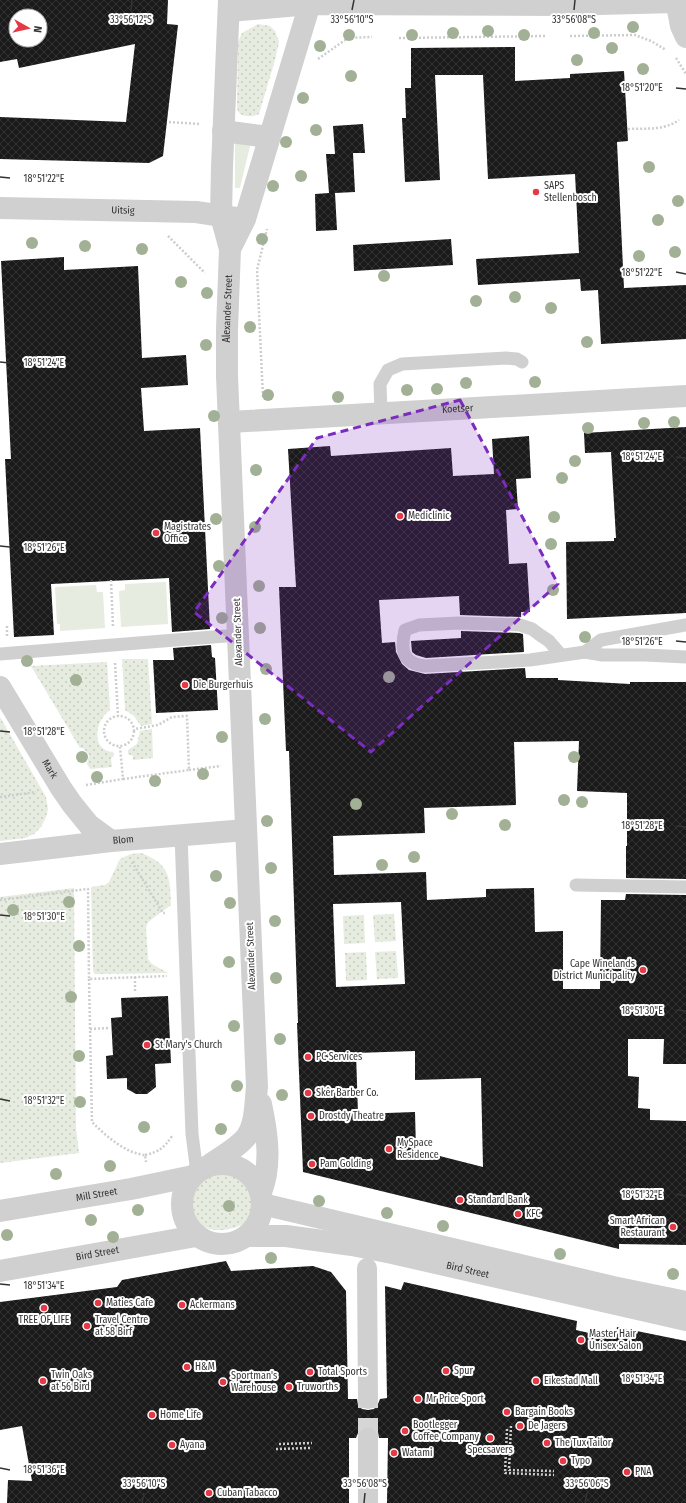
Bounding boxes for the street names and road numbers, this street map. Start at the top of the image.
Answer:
street label: Uitsig [111,204,135,217]
street label: Alexander Street [221,274,235,342]
street label: Koetser [442,402,474,416]
street label: Alexander Street [231,597,245,666]
street label: Mark [39,757,60,781]
street label: Blom [112,833,134,847]
street label: Alexander Street [244,921,258,990]
street label: Mill Street [75,1185,119,1204]
street label: Bird Street [75,1244,121,1263]
street label: Bird Street [445,1260,491,1281]

